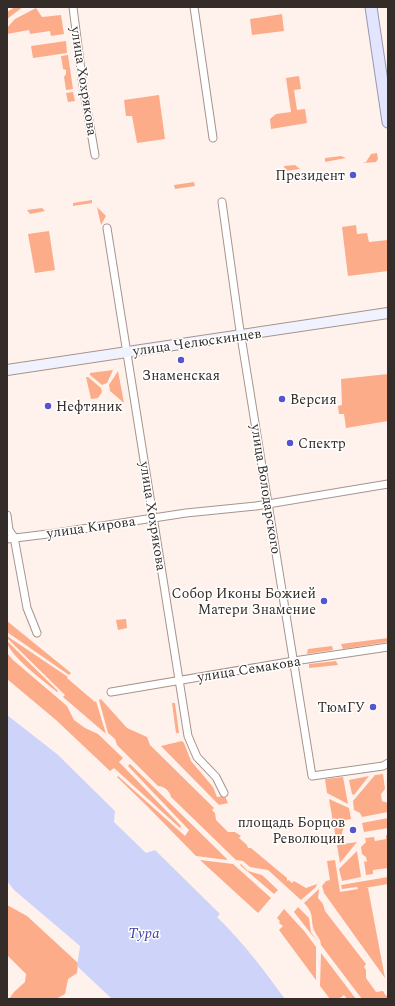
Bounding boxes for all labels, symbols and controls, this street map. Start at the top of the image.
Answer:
street label: улица Хохрякова [65,24,103,137]
place label: Президент [275,165,345,186]
marker: Президент [348,170,358,180]
street label: улица Челюскинцев [130,323,263,362]
marker: Знаменская [176,355,186,365]
place label: Знаменская [142,365,220,386]
place label: Версия [290,389,337,410]
marker: Версия [277,394,287,404]
place label: Нефтяник [56,396,123,417]
marker: Нефтяник [43,401,53,411]
street label: улица Володарского [245,422,287,555]
place label: Спектр [298,433,346,454]
marker: Спектр [285,438,295,448]
street label: улица Хохрякова [134,459,172,572]
street label: улица Кирова [44,510,137,544]
place label: Собор Иконы Божией Матери Знамение [172,583,316,620]
marker: Собор Иконы Божией Матери Знамение [319,596,329,606]
street label: улица Семакова [195,650,302,688]
place label: ТюмГУ [318,697,365,718]
marker: ТюмГУ [368,702,378,712]
place label: площадь Борцов Революции [238,812,345,849]
marker: площадь Борцов Революции [348,825,358,835]
water label: Тура [128,922,160,945]

